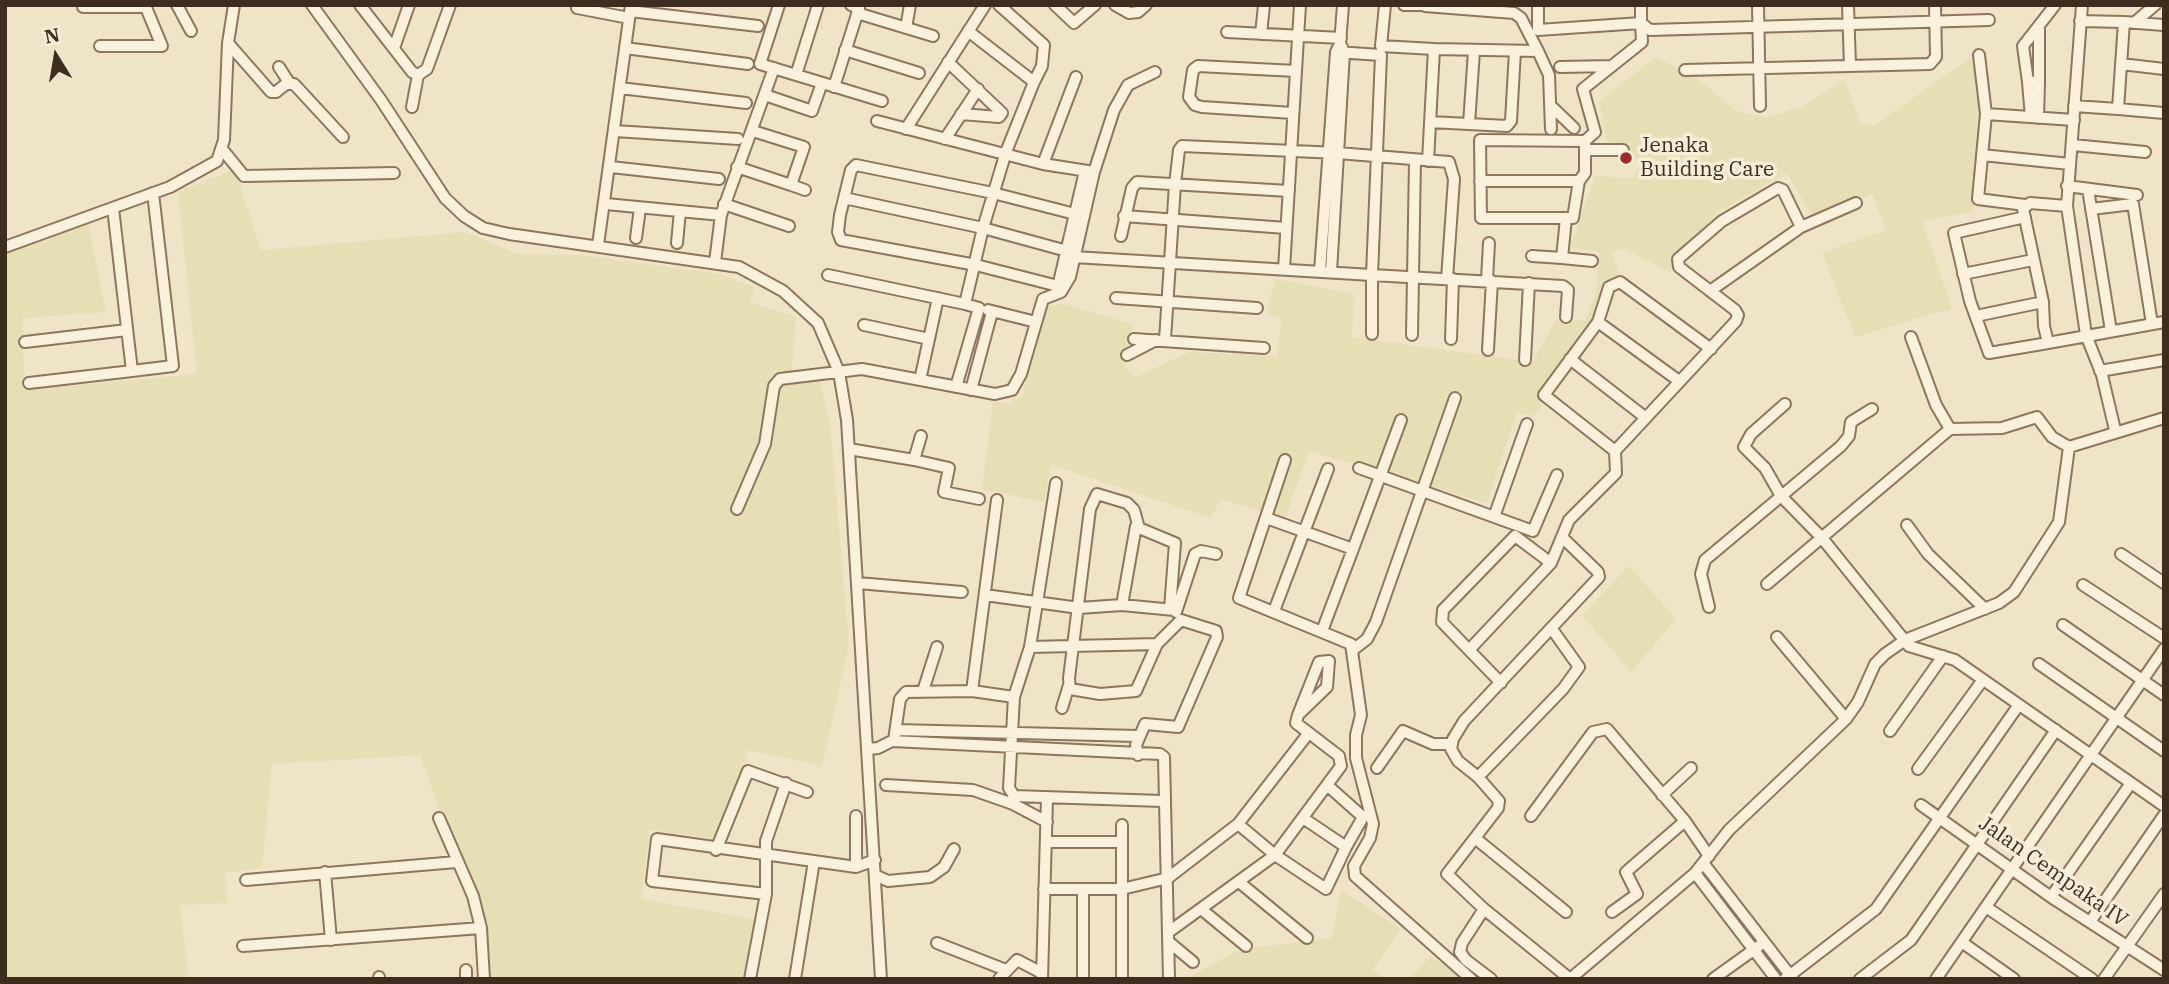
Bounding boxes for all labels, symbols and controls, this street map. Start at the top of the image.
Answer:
north arrow [21,21,91,91]
text: N [42,22,62,49]
place label: Jenaka Building Care [1640,133,1774,183]
marker: Jenaka Building Care [1618,150,1634,166]
street label: Jalan Cempaka IV [1974,811,2132,933]

